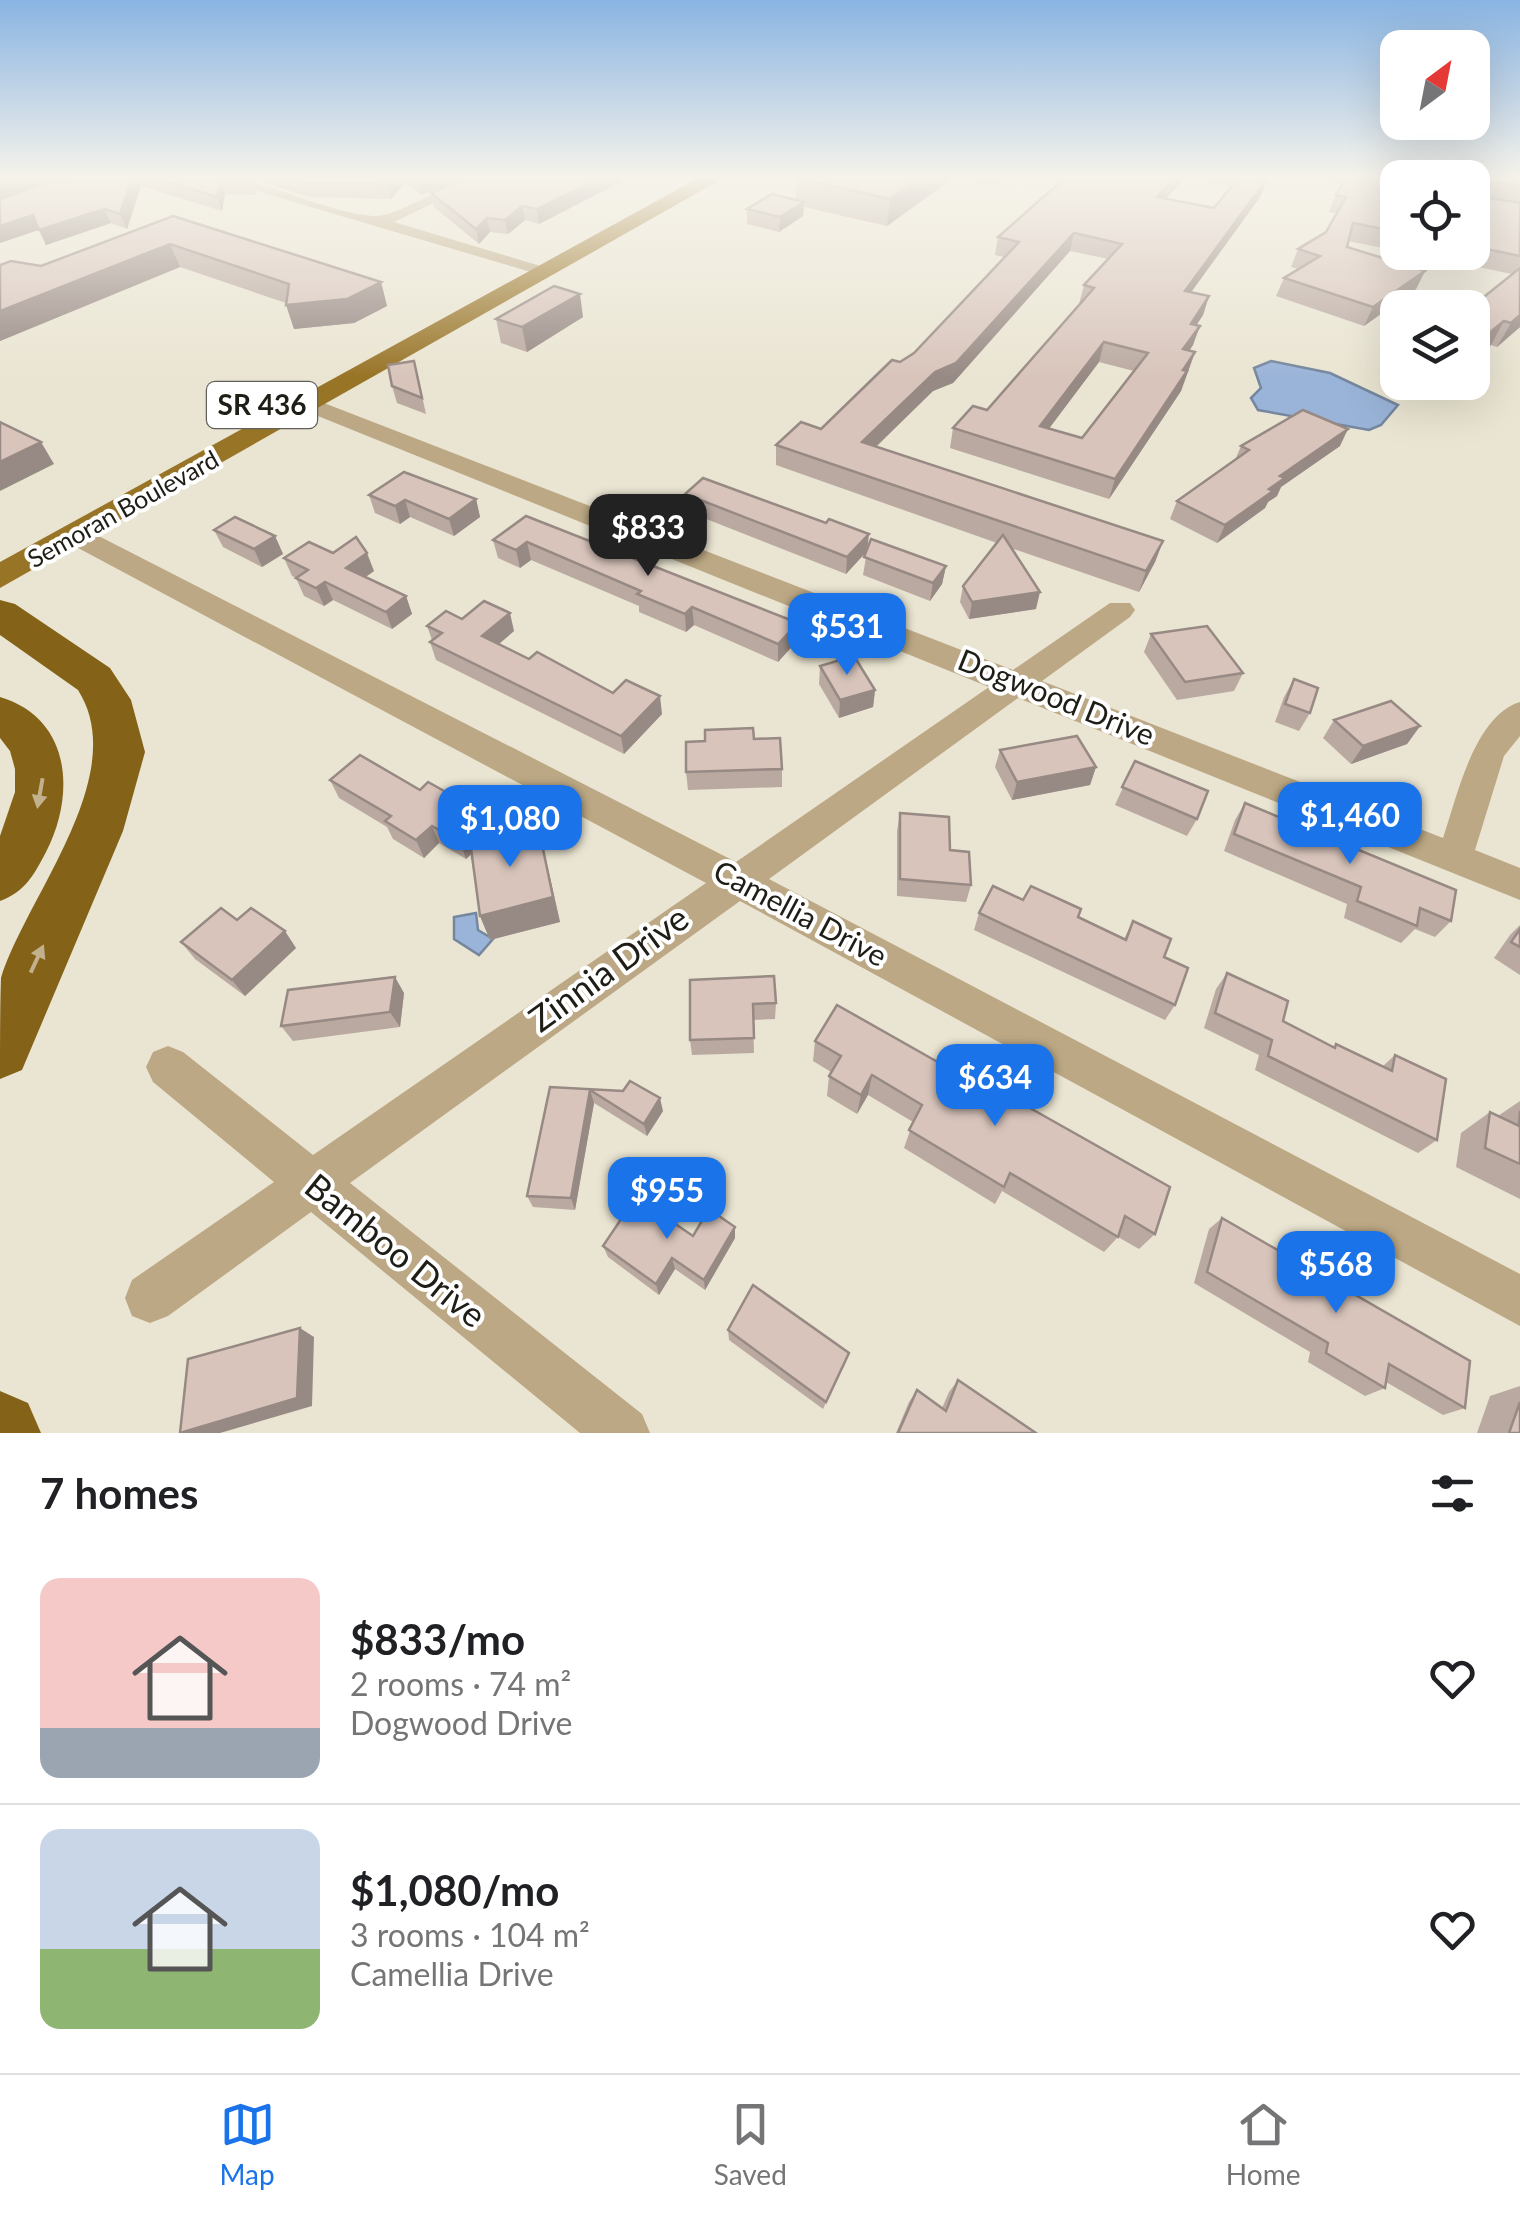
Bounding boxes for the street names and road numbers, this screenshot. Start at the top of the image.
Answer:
road number: SR 436 [207,382,317,428]
street label: Semoran Boulevard [22,443,223,573]
street label: Dogwood Drive [953,640,1160,752]
street label: Camellia Drive [708,852,894,973]
street label: Zinnia Drive [520,896,696,1039]
street label: Bamboo Drive [297,1164,495,1335]

